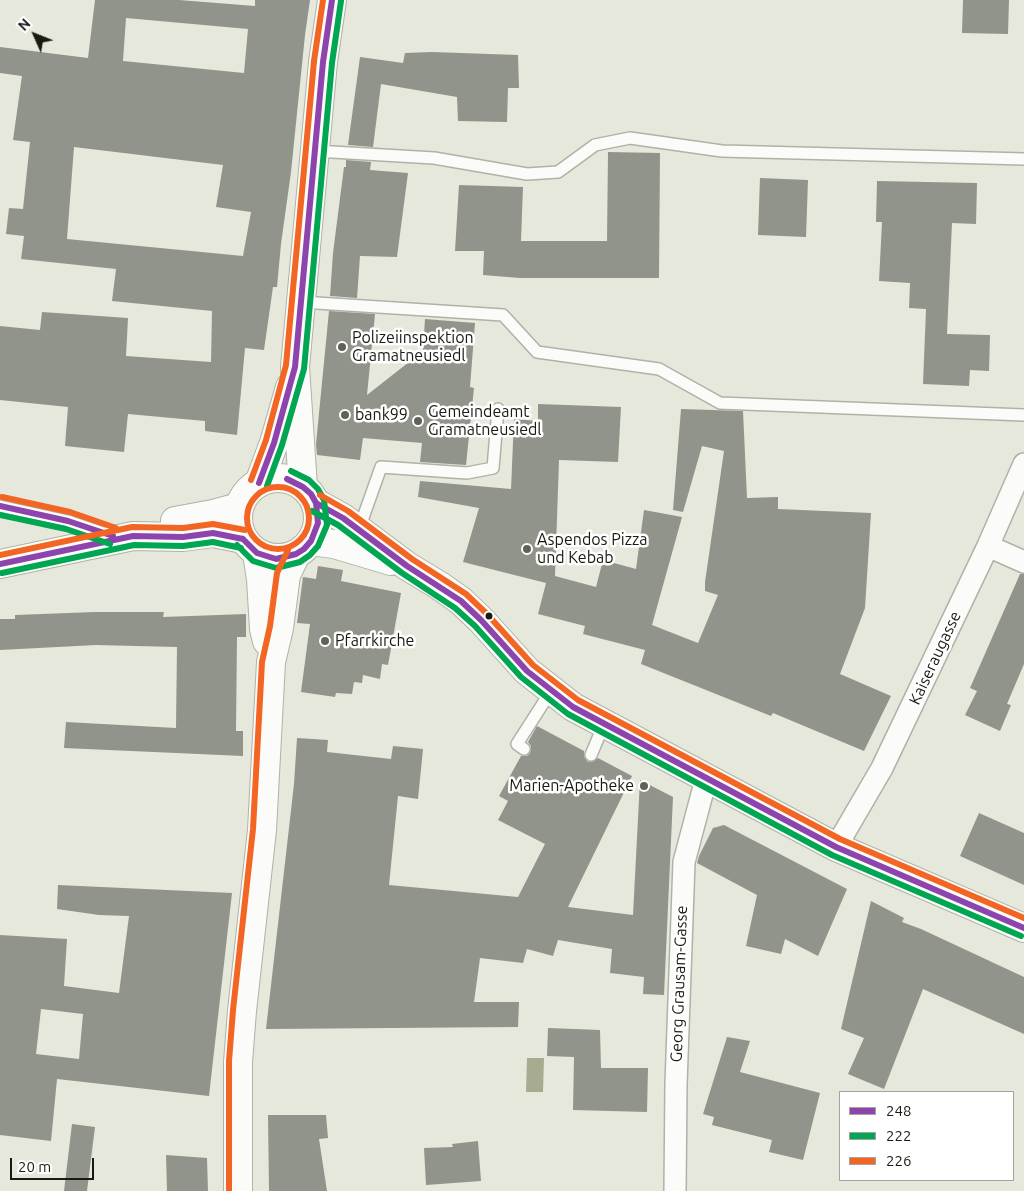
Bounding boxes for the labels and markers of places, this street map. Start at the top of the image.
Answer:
place label: Polizeiinspektion Gramatneusiedl [352,328,474,366]
marker: Polizeiinspektion Gramatneusiedl [336,341,348,353]
place label: Gemeindeamt Gramatneusiedl [428,402,542,440]
place label: bank99 [355,405,408,425]
marker: bank99 [339,409,351,421]
marker: Gemeindeamt Gramatneusiedl [412,415,424,427]
place label: Aspendos Pizza und Kebab [537,530,648,568]
marker: Aspendos Pizza und Kebab [521,543,533,555]
unlabelled marker [484,611,494,621]
place label: Pfarrkirche [335,631,414,651]
marker: Pfarrkirche [319,635,331,647]
place label: Marien-Apotheke [509,776,634,796]
marker: Marien-Apotheke [638,780,650,792]

